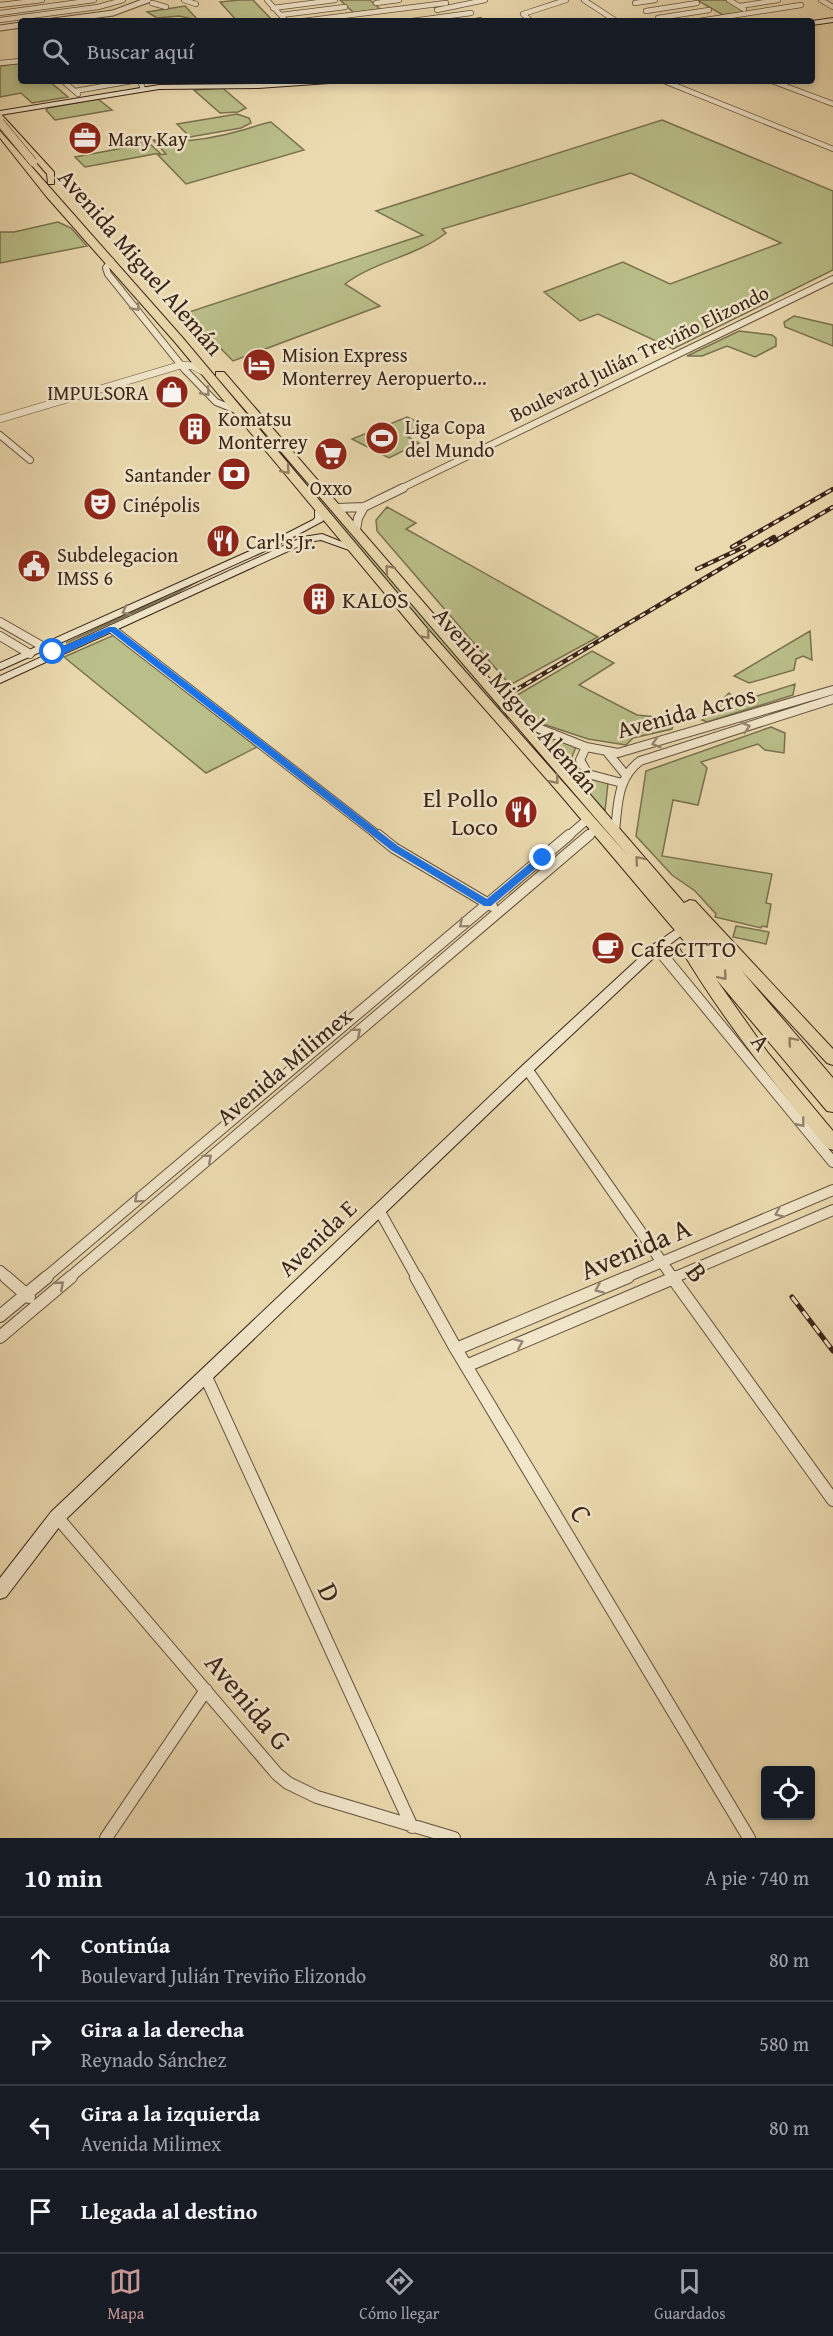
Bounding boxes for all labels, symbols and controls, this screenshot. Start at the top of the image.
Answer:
search box [18,18,815,84]
icon: search [39,35,72,68]
text: Buscar aquí [87,35,194,67]
office icon: Mary Kay [67,120,103,156]
place label: Mary Kay [108,124,188,153]
street label: Avenida Miguel Alemán [50,161,232,363]
street label: Boulevard Julián Treviño Elizondo [504,277,774,429]
one-way arrow [128,300,139,311]
place label: Mision Express Monterrey Aeropuerto… [282,340,487,392]
hotel icon: Mision Express Monterrey Aeropuerto… [241,347,277,383]
shop icon: IMPULSORA [154,374,190,410]
place label: IMPULSORA [47,378,149,407]
one-way arrow [199,385,210,396]
place label: Komatsu Monterrey [218,404,308,456]
building icon: Komatsu Monterrey [177,411,213,447]
place label: Liga Copa del Mundo [405,412,494,464]
sports icon: Liga Copa del Mundo [364,420,400,456]
supermarket icon: Oxxo [313,436,349,472]
bank icon: Santander [216,456,252,492]
place label: Santander [125,460,211,489]
one-way arrow [279,463,290,474]
place label: Oxxo [310,473,352,502]
theatre icon: Cinépolis [82,486,118,522]
place label: Cinépolis [123,490,200,519]
restaurant icon: Carl's Jr. [205,523,241,559]
place label: Carl's Jr. [246,527,316,556]
place label: Subdelegacion IMSS 6 [57,540,178,592]
public building icon: Subdelegacion IMSS 6 [16,548,52,584]
one-way arrow [386,565,397,576]
building icon: KALOS [301,581,337,617]
place label: KALOS [342,582,409,617]
street label: Avenida Miguel Alemán [425,599,607,801]
one-way arrow [121,604,132,616]
one-way arrow [418,628,429,639]
route start [39,638,65,664]
street label: Avenida Acros [613,677,759,747]
one-way arrow [740,722,751,734]
one-way arrow [651,736,662,748]
one-way arrow [548,773,559,784]
place label: El Pollo Loco [423,781,498,844]
restaurant icon: El Pollo Loco [503,794,539,830]
route end [529,844,555,870]
one-way arrow [636,856,647,867]
one-way arrow [459,917,470,928]
cafe icon: CafeCITTO [590,930,626,966]
place label: CafeCITTO [631,931,736,966]
one-way arrow [716,969,727,980]
street label: Avenida Milimex [208,998,360,1133]
street label: A [743,1025,779,1059]
one-way arrow [350,1028,361,1039]
one-way arrow [789,1037,800,1048]
one-way arrow [794,1116,805,1127]
one-way arrow [201,1154,212,1165]
street label: Avenida E [270,1191,364,1285]
one-way arrow [134,1192,145,1203]
street label: Avenida A [573,1206,697,1290]
one-way arrow [774,1206,785,1218]
street label: B [677,1254,719,1290]
one-way arrow [53,1281,64,1292]
one-way arrow [595,1282,606,1294]
one-way arrow [513,1338,524,1350]
street label: C [561,1496,603,1530]
street label: D [308,1576,352,1608]
street label: Avenida G [196,1643,302,1759]
map controls [761,1766,815,1820]
button: locate [761,1766,815,1820]
text: 10 min [24,1858,102,1897]
text: A pie · 740 m [705,1863,809,1892]
text: Continúa [81,1929,170,1961]
icon: ahead [24,1943,57,1976]
text: 80 m [769,1945,809,1974]
text: Boulevard Julián Treviño Elizondo [81,1961,366,1990]
text: Gira a la derecha [81,2013,244,2045]
icon: right [24,2027,57,2060]
text: 580 m [759,2029,809,2058]
text: Reynado Sánchez [81,2045,226,2074]
text: Gira a la izquierda [81,2097,260,2129]
icon: left [24,2111,57,2144]
text: 80 m [769,2113,809,2142]
text: Avenida Milimex [81,2129,221,2158]
icon: arrive [24,2195,57,2228]
text: Llegada al destino [81,2195,257,2227]
tab: Mapa [107,2265,144,2325]
tab: Cómo llegar [359,2265,439,2325]
tab: Guardados [654,2265,726,2325]

